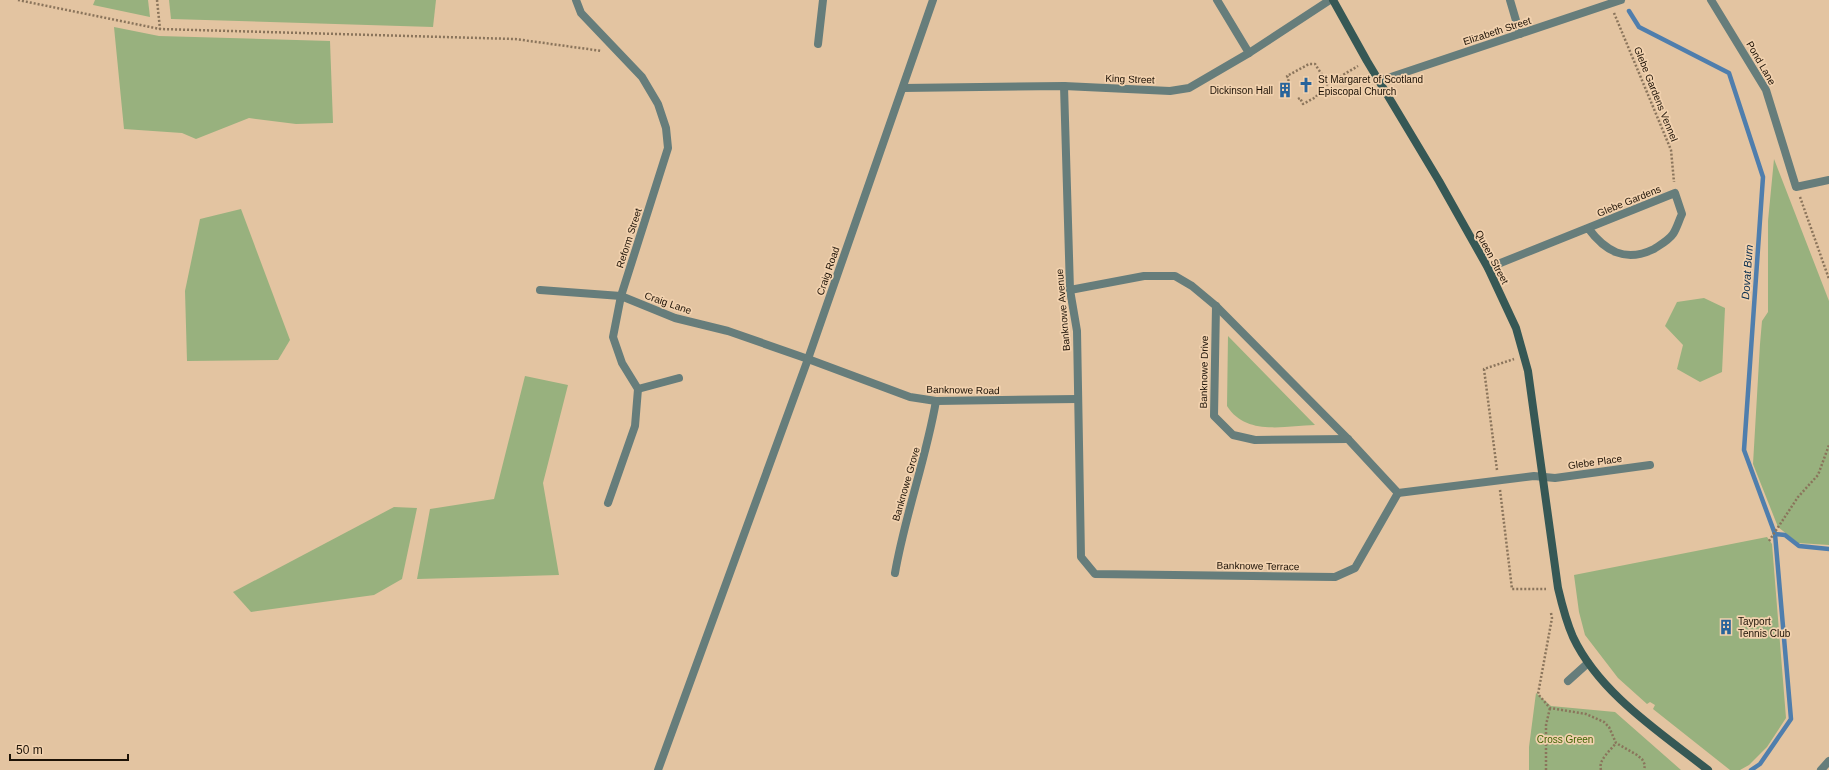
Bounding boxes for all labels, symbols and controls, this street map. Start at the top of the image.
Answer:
street label: Elizabeth Street [1462,15,1532,47]
street label: Pond Lane [1744,39,1778,87]
street label: Glebe Gardens Vennel [1632,45,1680,143]
street label: King Street [1105,73,1155,85]
place label: St Margaret of Scotland Episcopal Church [1318,74,1423,97]
church icon: St Margaret of Scotland Episcopal Church [1297,76,1315,94]
building icon: Dickinson Hall [1276,81,1294,99]
place label: Dickinson Hall [1210,85,1273,96]
street label: Glebe Gardens [1595,183,1663,219]
street label: Reform Street [614,206,644,269]
street label: Queen Street [1473,228,1511,286]
water label: Dovat Burn [1739,244,1755,300]
street label: Craig Road [815,245,841,297]
street label: Banknowe Avenue [1054,268,1072,352]
street label: Craig Lane [643,290,693,316]
street label: Banknowe Drive [1198,335,1210,408]
street label: Banknowe Road [926,384,1000,396]
street label: Banknowe Grove [890,445,922,522]
street label: Glebe Place [1567,453,1623,471]
street label: Banknowe Terrace [1217,560,1300,572]
place label: Tayport Tennis Club [1738,616,1791,639]
building icon: Tayport Tennis Club [1717,618,1735,636]
park label: Cross Green [1537,734,1593,745]
scale bar [10,736,128,762]
text: 50 m [16,743,43,757]

